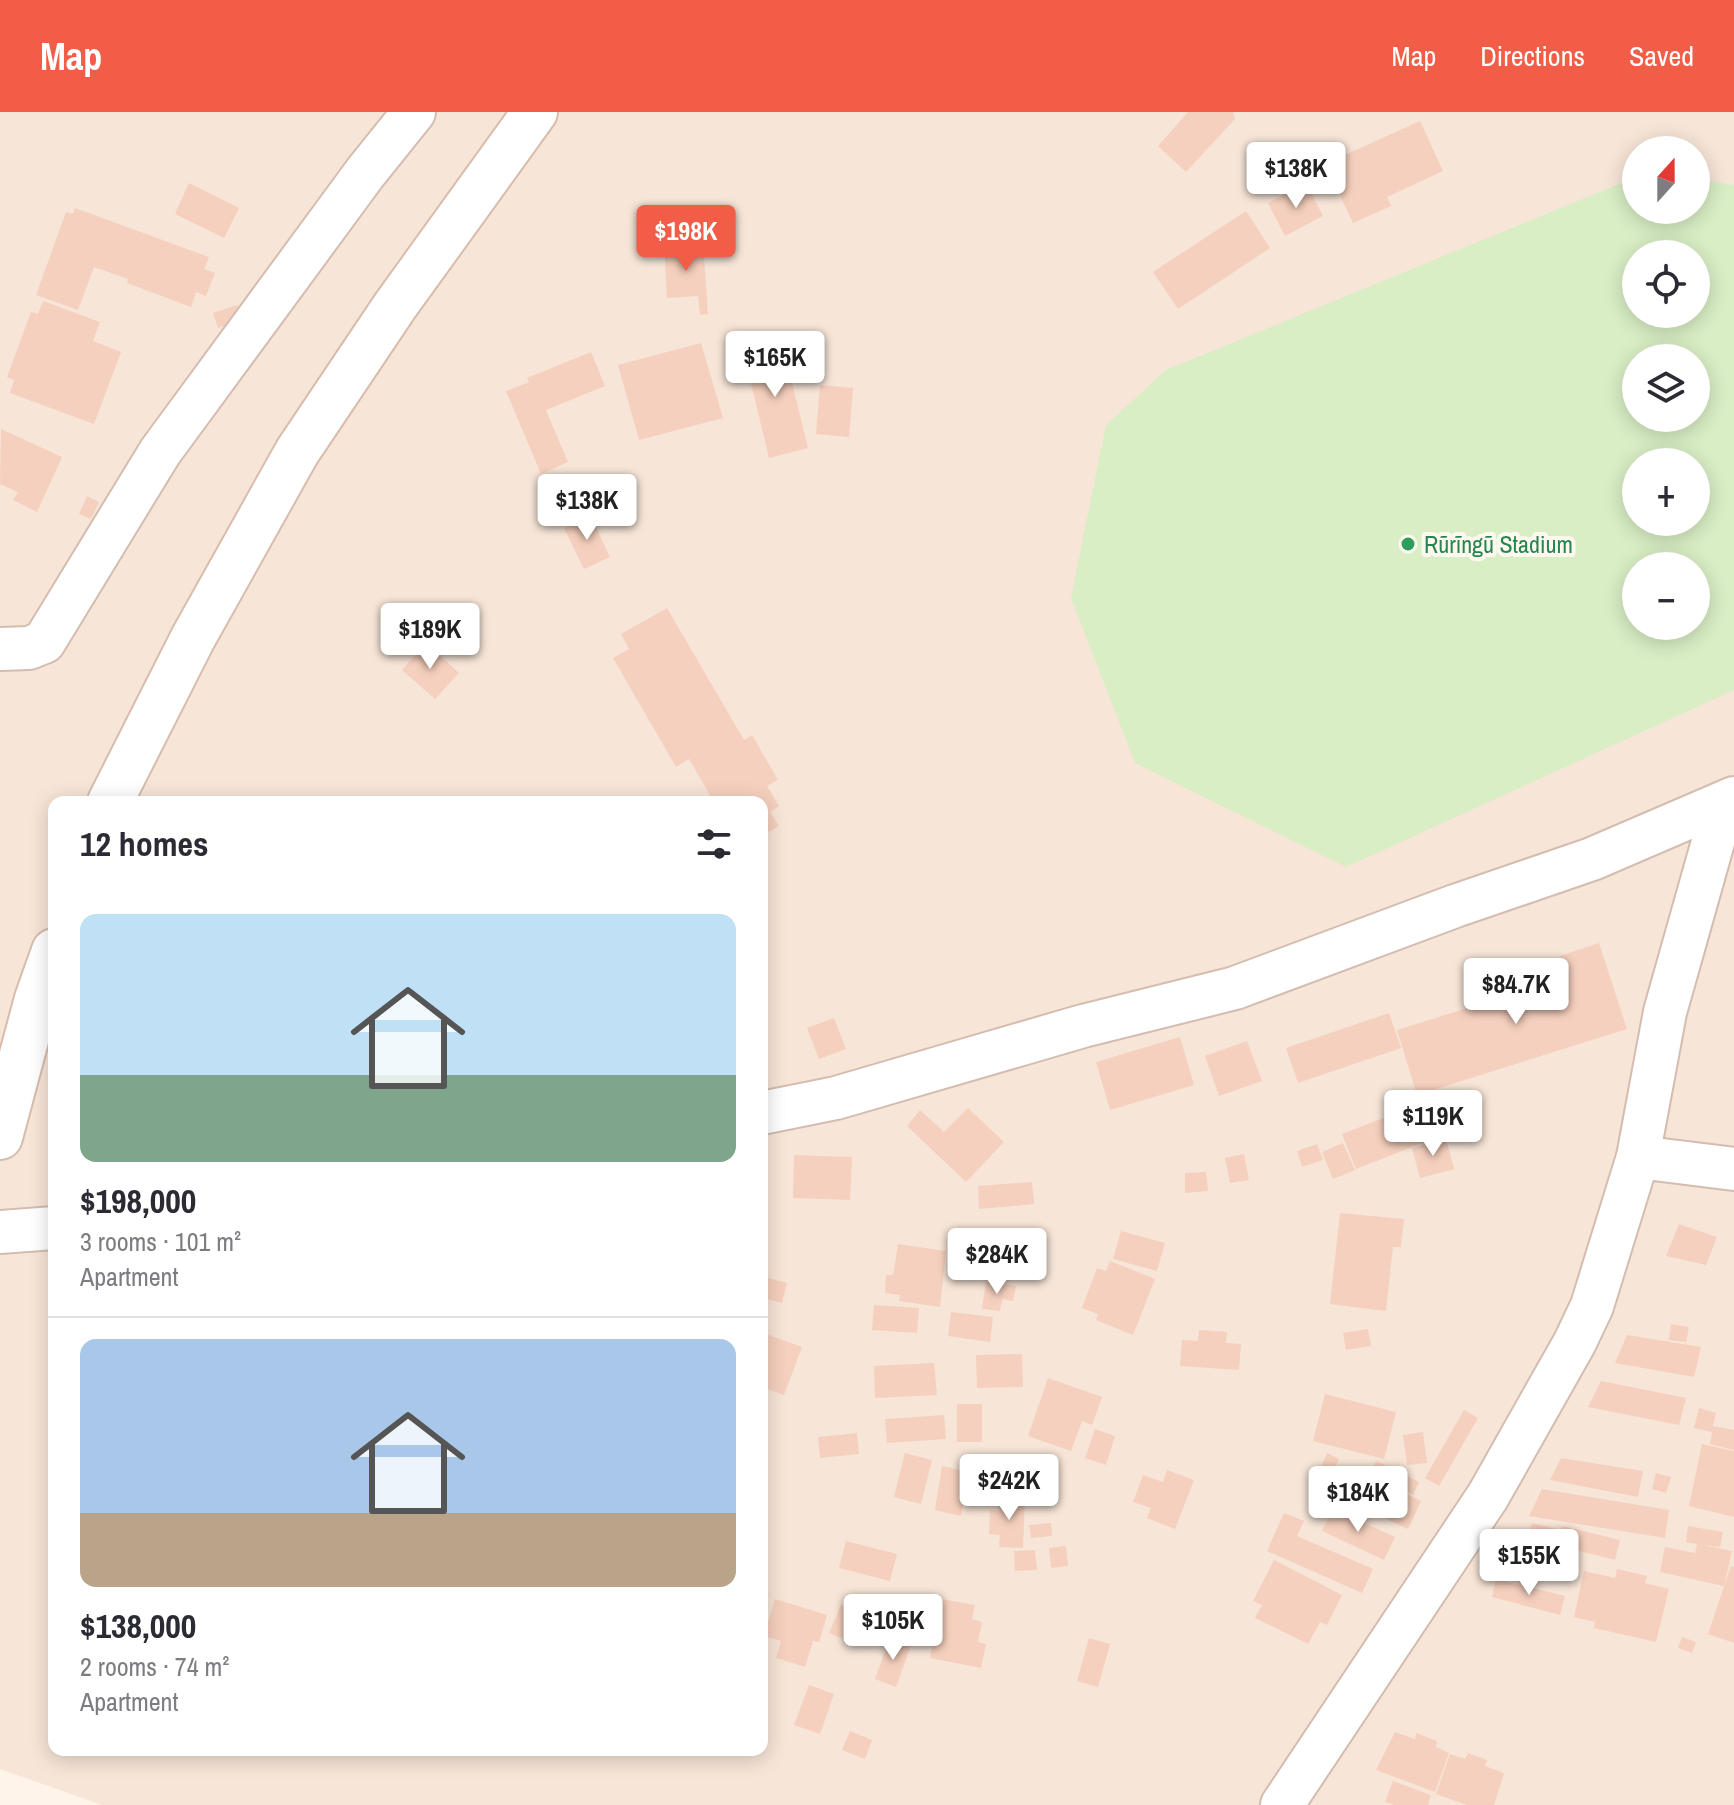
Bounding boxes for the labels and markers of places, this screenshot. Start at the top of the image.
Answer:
pin: $138K [1240,142,1352,210]
pin: $198K [630,205,742,273]
pin: $165K [719,331,831,399]
pin: $138K [531,474,643,542]
place label: Rũrĩngũ Stadium [1424,528,1573,560]
marker: Rũrĩngũ Stadium [1399,535,1417,553]
pin: $189K [374,603,486,671]
pin: $84.7K [1451,958,1581,1026]
pin: $119K [1377,1090,1489,1158]
pin: $284K [941,1228,1053,1296]
pin: $242K [953,1454,1065,1522]
pin: $184K [1302,1466,1414,1534]
pin: $155K [1473,1529,1585,1597]
pin: $105K [837,1594,949,1662]

